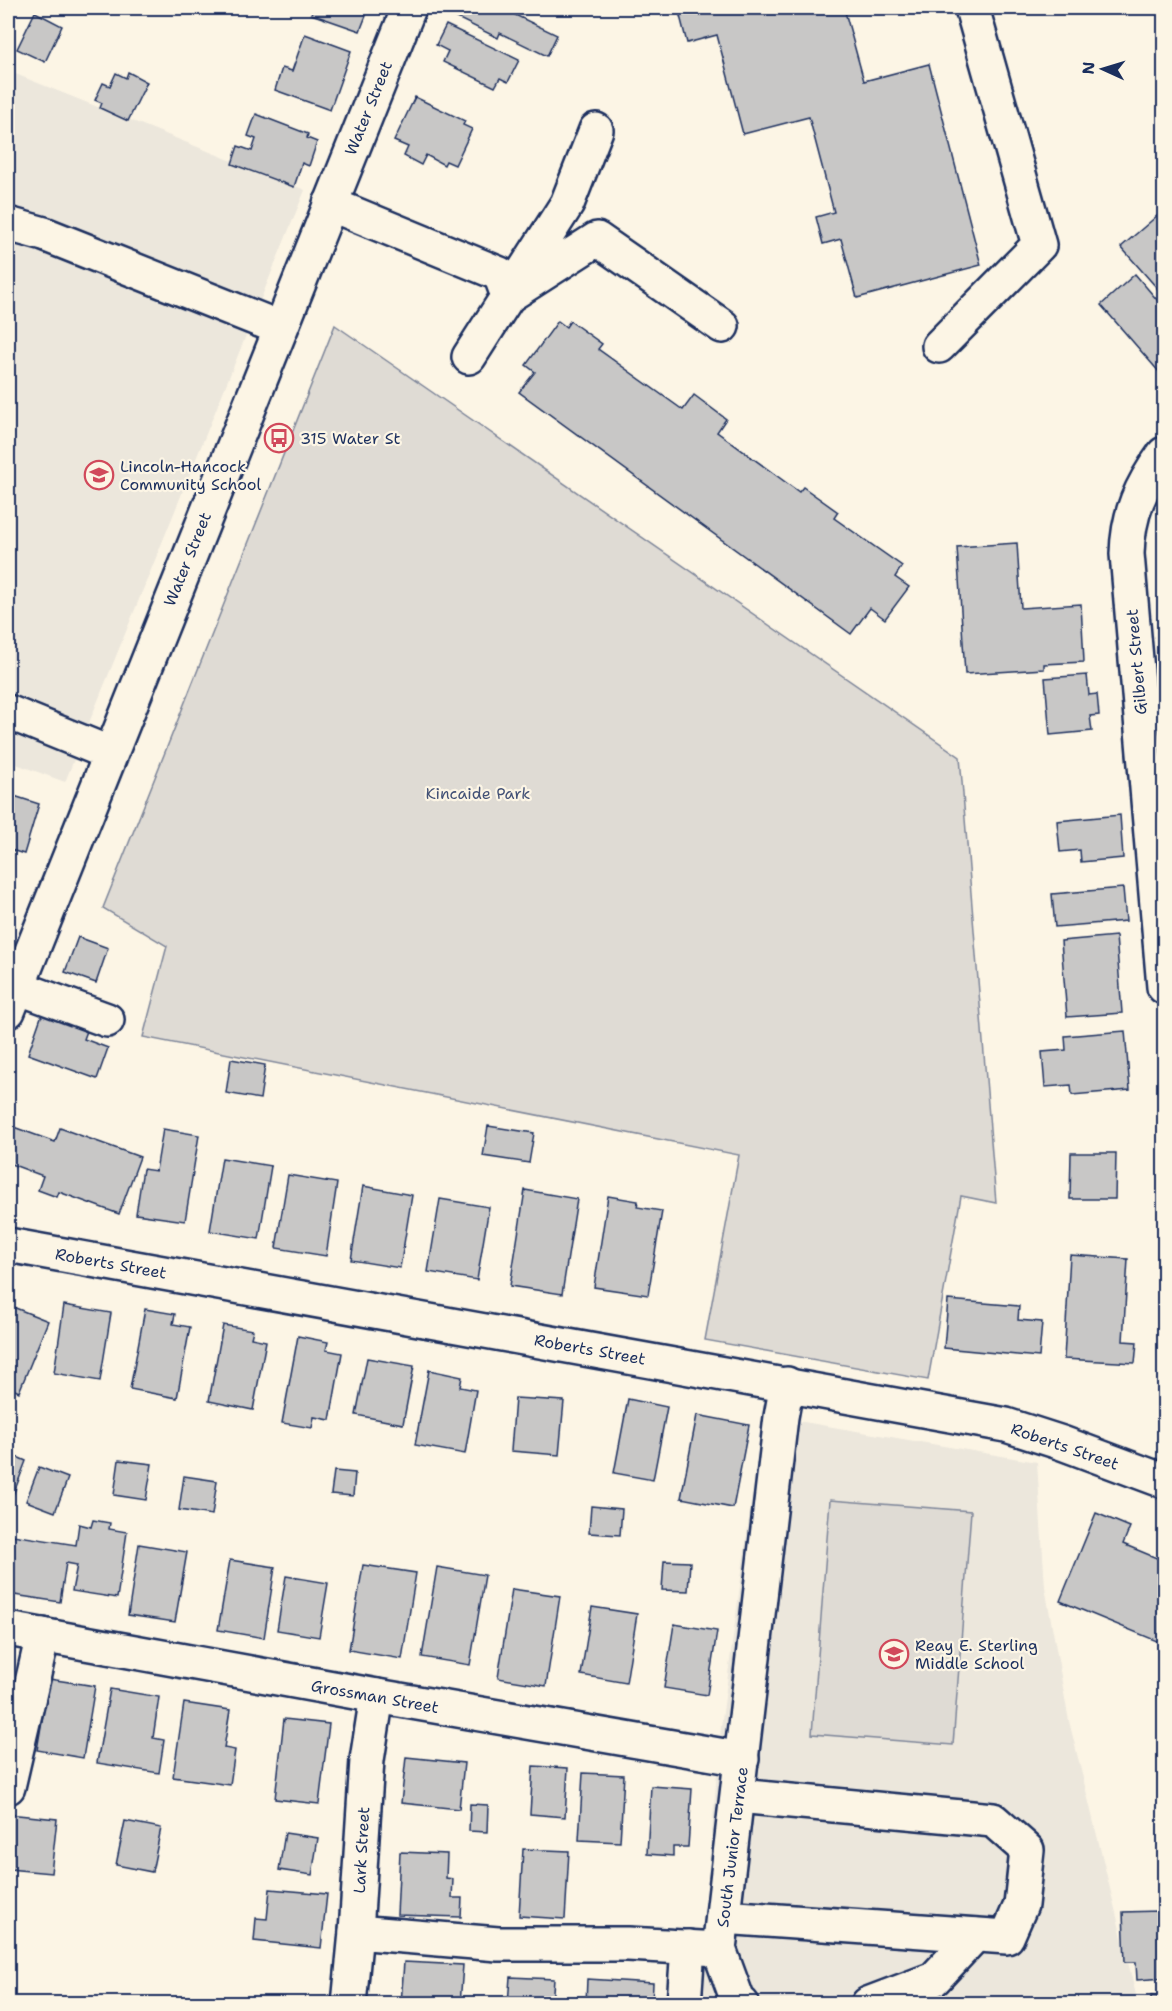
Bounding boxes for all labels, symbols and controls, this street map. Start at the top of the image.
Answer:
north arrow [1073,39,1133,99]
street label: Water Street [340,58,397,158]
text: N [1078,61,1099,75]
bus stop icon: 315 Water St [263,422,295,454]
place label: 315 Water St [300,428,401,449]
place label: Lincoln-Hancock Community School [120,456,262,495]
school or university icon: Lincoln-Hancock Community School [83,459,115,491]
street label: Water Street [159,509,216,609]
street label: Gilbert Street [1121,608,1152,716]
park label: Kincaide Park [425,783,531,804]
street label: Roberts Street [54,1243,168,1284]
street label: Roberts Street [533,1329,647,1370]
street label: Roberts Street [1008,1418,1122,1475]
place label: Reay E. Sterling Middle School [915,1635,1038,1674]
school or university icon: Reay E. Sterling Middle School [878,1638,910,1670]
street label: Grossman Street [309,1675,441,1718]
street label: South Junior Terrace [712,1765,753,1929]
street label: Lark Street [349,1806,374,1894]

